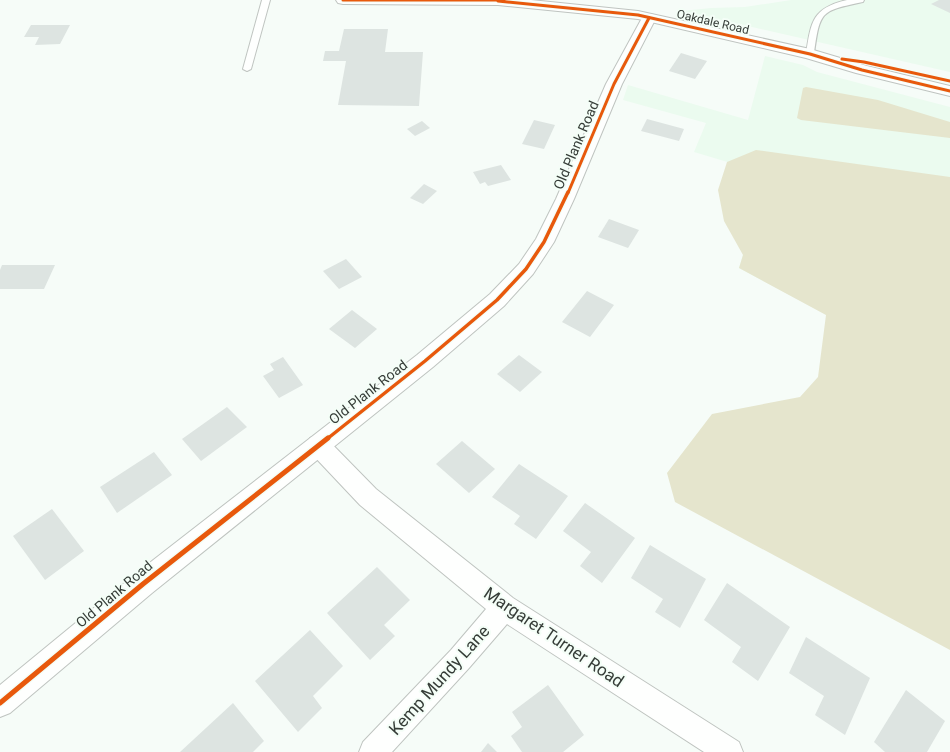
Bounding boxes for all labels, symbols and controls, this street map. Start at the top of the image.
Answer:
street label: Oakdale Road [675,7,751,37]
street label: Old Plank Road [550,98,602,192]
street label: Old Plank Road [326,357,410,427]
street label: Old Plank Road [73,557,155,631]
street label: Margaret Turner Road [480,583,628,691]
street label: Kemp Mundy Lane [385,621,493,739]

